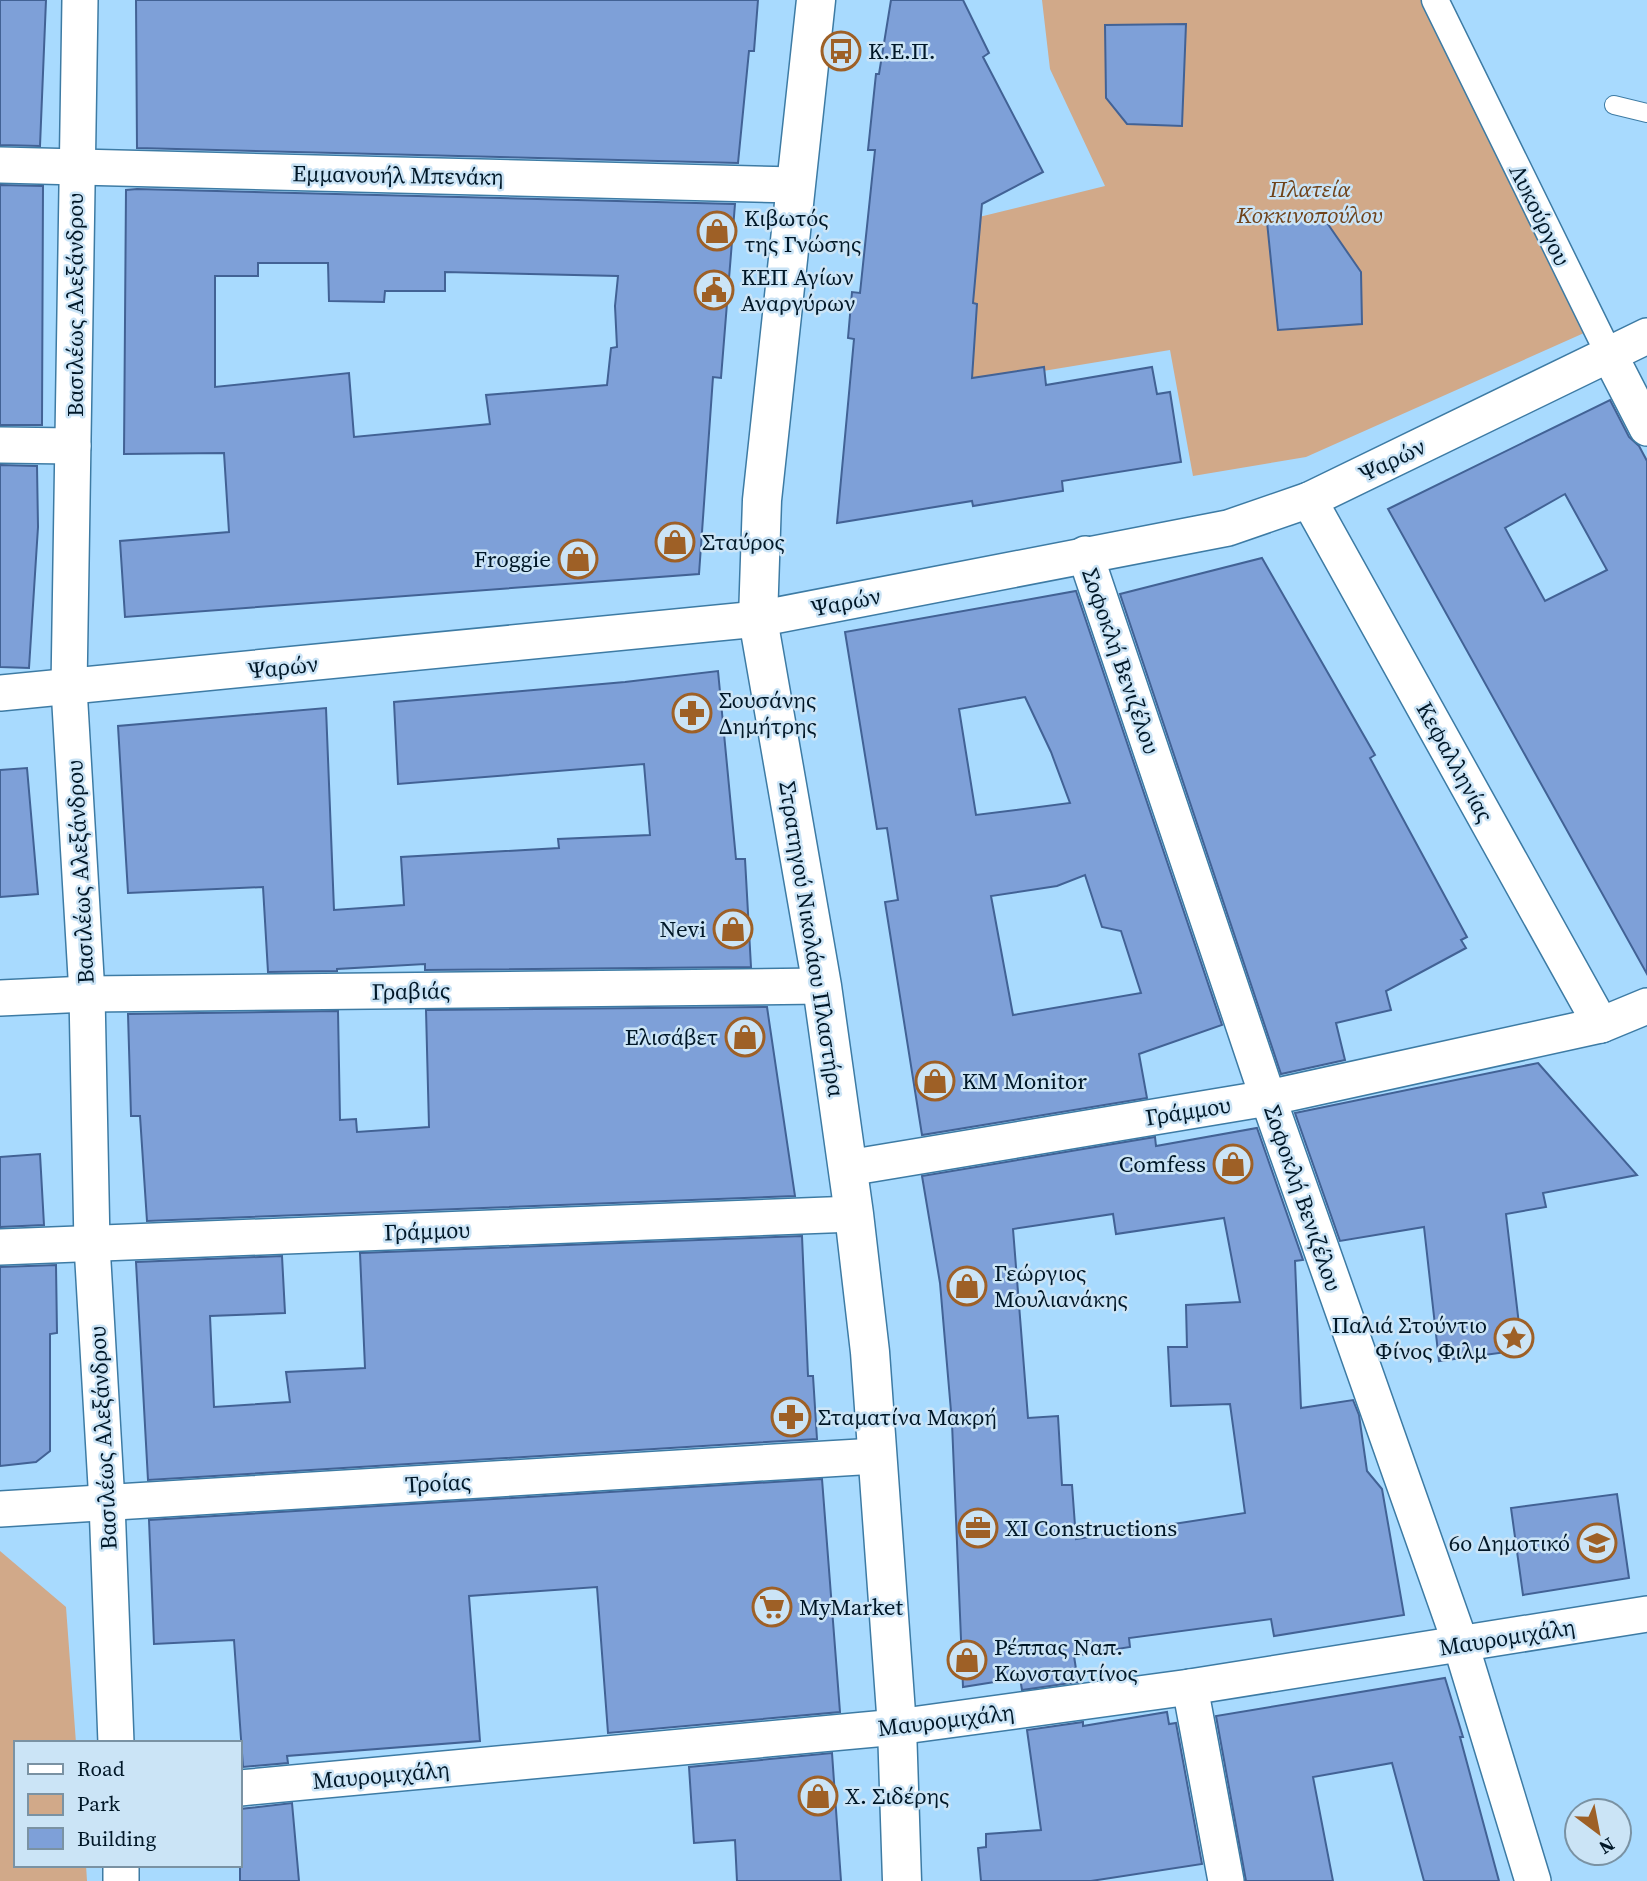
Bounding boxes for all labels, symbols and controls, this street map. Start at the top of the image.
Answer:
bus stop icon: Κ.Ε.Π. [820,30,862,72]
place label: Κ.Ε.Π. [868,35,936,67]
street label: Εμμανουήλ Μπενάκη [292,157,504,193]
street label: Λυκούργου [1502,159,1578,271]
park label: Πλατεία Κοκκινοπούλου [1236,173,1383,231]
street label: Βασιλέως Αλεξάνδρου [59,193,91,417]
place label: Κιβωτός της Γνώσης [744,202,861,260]
shop icon: Κιβωτός της Γνώσης [696,210,738,252]
place label: ΚΕΠ Αγίων Αναργύρων [741,261,855,319]
public building icon: ΚΕΠ Αγίων Αναργύρων [693,269,735,311]
street label: Ψαρών [1353,430,1431,490]
shop icon: Σταύρος [654,521,696,563]
place label: Σταύρος [702,526,785,558]
shop icon: Froggie [557,538,599,580]
place label: Froggie [474,543,551,575]
street label: Σοφοκλή Βενιζέλου [1074,564,1168,758]
street label: Ψαρών [809,580,883,624]
street label: Ψαρών [246,647,320,687]
place label: Σουσάνης Δημήτρης [719,684,817,742]
pharmacy icon: Σουσάνης Δημήτρης [671,692,713,734]
street label: Κεφαλληνίας [1409,696,1501,828]
street label: Βασιλέως Αλεξάνδρου [58,759,102,985]
street label: Στρατηγού Νικολάου Πλαστήρα [771,779,853,1099]
shop icon: Nevi [712,908,754,950]
place label: Nevi [659,913,706,945]
street label: Γραβιάς [371,974,451,1008]
shop icon: Ελισάβετ [724,1016,766,1058]
place label: Ελισάβετ [625,1021,718,1053]
shop icon: KM Monitor [914,1060,956,1102]
place label: KM Monitor [962,1065,1087,1097]
street label: Γράμμου [1143,1088,1233,1134]
street label: Σοφοκλή Βενιζέλου [1256,1101,1350,1295]
shop icon: Comfess [1212,1143,1254,1185]
place label: Comfess [1119,1148,1206,1180]
street label: Γράμμου [383,1214,471,1248]
place label: Γεώργιος Μουλιανάκης [994,1257,1128,1315]
shop icon: Γεώργιος Μουλιανάκης [946,1265,988,1307]
place label: Παλιά Στούντιο Φίνος Φιλμ [1332,1309,1487,1367]
place icon: Παλιά Στούντιο Φίνος Φιλμ [1493,1317,1535,1359]
street label: Βασιλέως Αλεξάνδρου [81,1325,125,1551]
pharmacy icon: Σταματίνα Μακρή [770,1396,812,1438]
place label: Σταματίνα Μακρή [818,1401,997,1433]
street label: Τροίας [404,1465,472,1501]
office icon: XI Constructions [957,1507,999,1549]
place label: XI Constructions [1005,1512,1177,1544]
school or university icon: 6ο Δημοτικό [1576,1522,1618,1564]
place label: 6ο Δημοτικό [1449,1527,1570,1559]
supermarket icon: MyMarket [751,1586,793,1628]
place label: MyMarket [799,1591,904,1623]
street label: Μαυρομιχάλη [1437,1610,1577,1664]
place label: Ρέππας Ναπ. Κωνσταντίνος [994,1631,1138,1689]
shop icon: Ρέππας Ναπ. Κωνσταντίνος [946,1639,988,1681]
street label: Μαυρομιχάλη [876,1696,1016,1744]
legend [14,1741,242,1867]
street label: Μαυρομιχάλη [311,1753,451,1797]
text: Road [77,1754,125,1783]
shop icon: Χ. Σιδέρης [797,1775,839,1817]
place label: Χ. Σιδέρης [845,1780,950,1812]
text: Park [77,1789,121,1818]
north arrow [1563,1797,1633,1867]
text: Building [77,1824,156,1853]
text: N [1594,1832,1620,1861]

